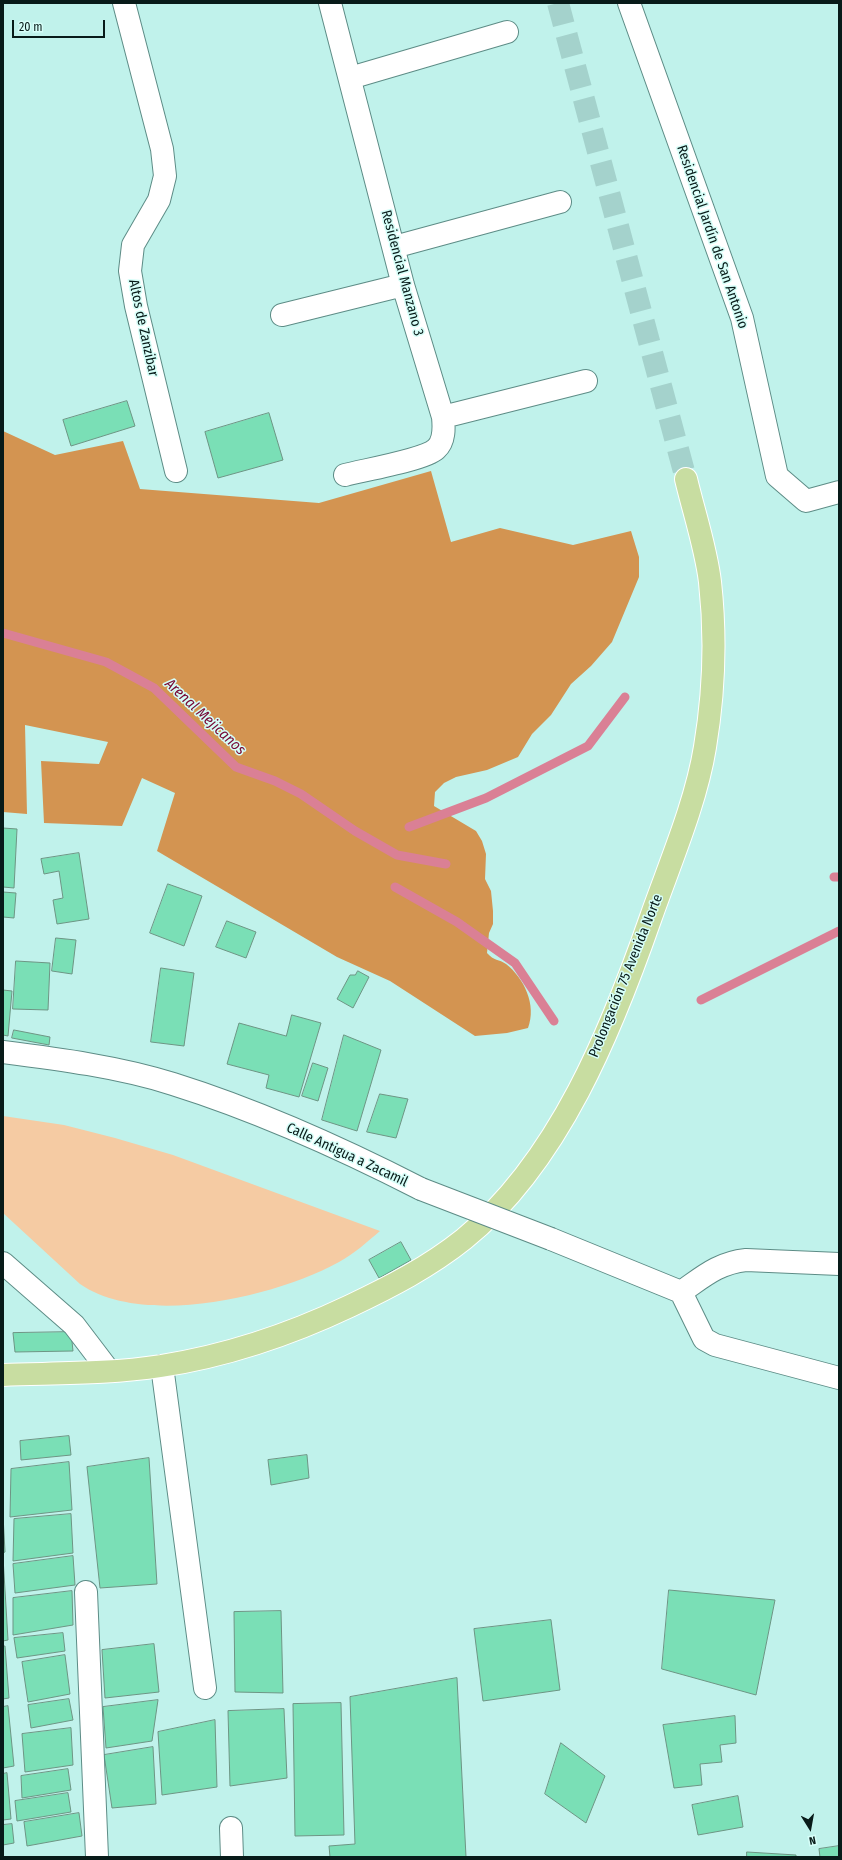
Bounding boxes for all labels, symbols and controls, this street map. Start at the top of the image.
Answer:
scale bar [14,12,107,38]
text: 20 m [19,20,43,34]
street label: Residencial Jardín de San Antonio [673,143,751,331]
street label: Residencial Manzano 3 [377,208,427,338]
street label: Altos de Zanzibar [125,278,161,378]
water label: Arenal Mejicanos [161,675,249,759]
street label: Prolongación 75 Avenida Norte [586,892,666,1060]
street label: Calle Antigua a Zacamil [284,1119,410,1191]
north arrow [790,1808,830,1848]
text: N [808,1833,817,1847]

